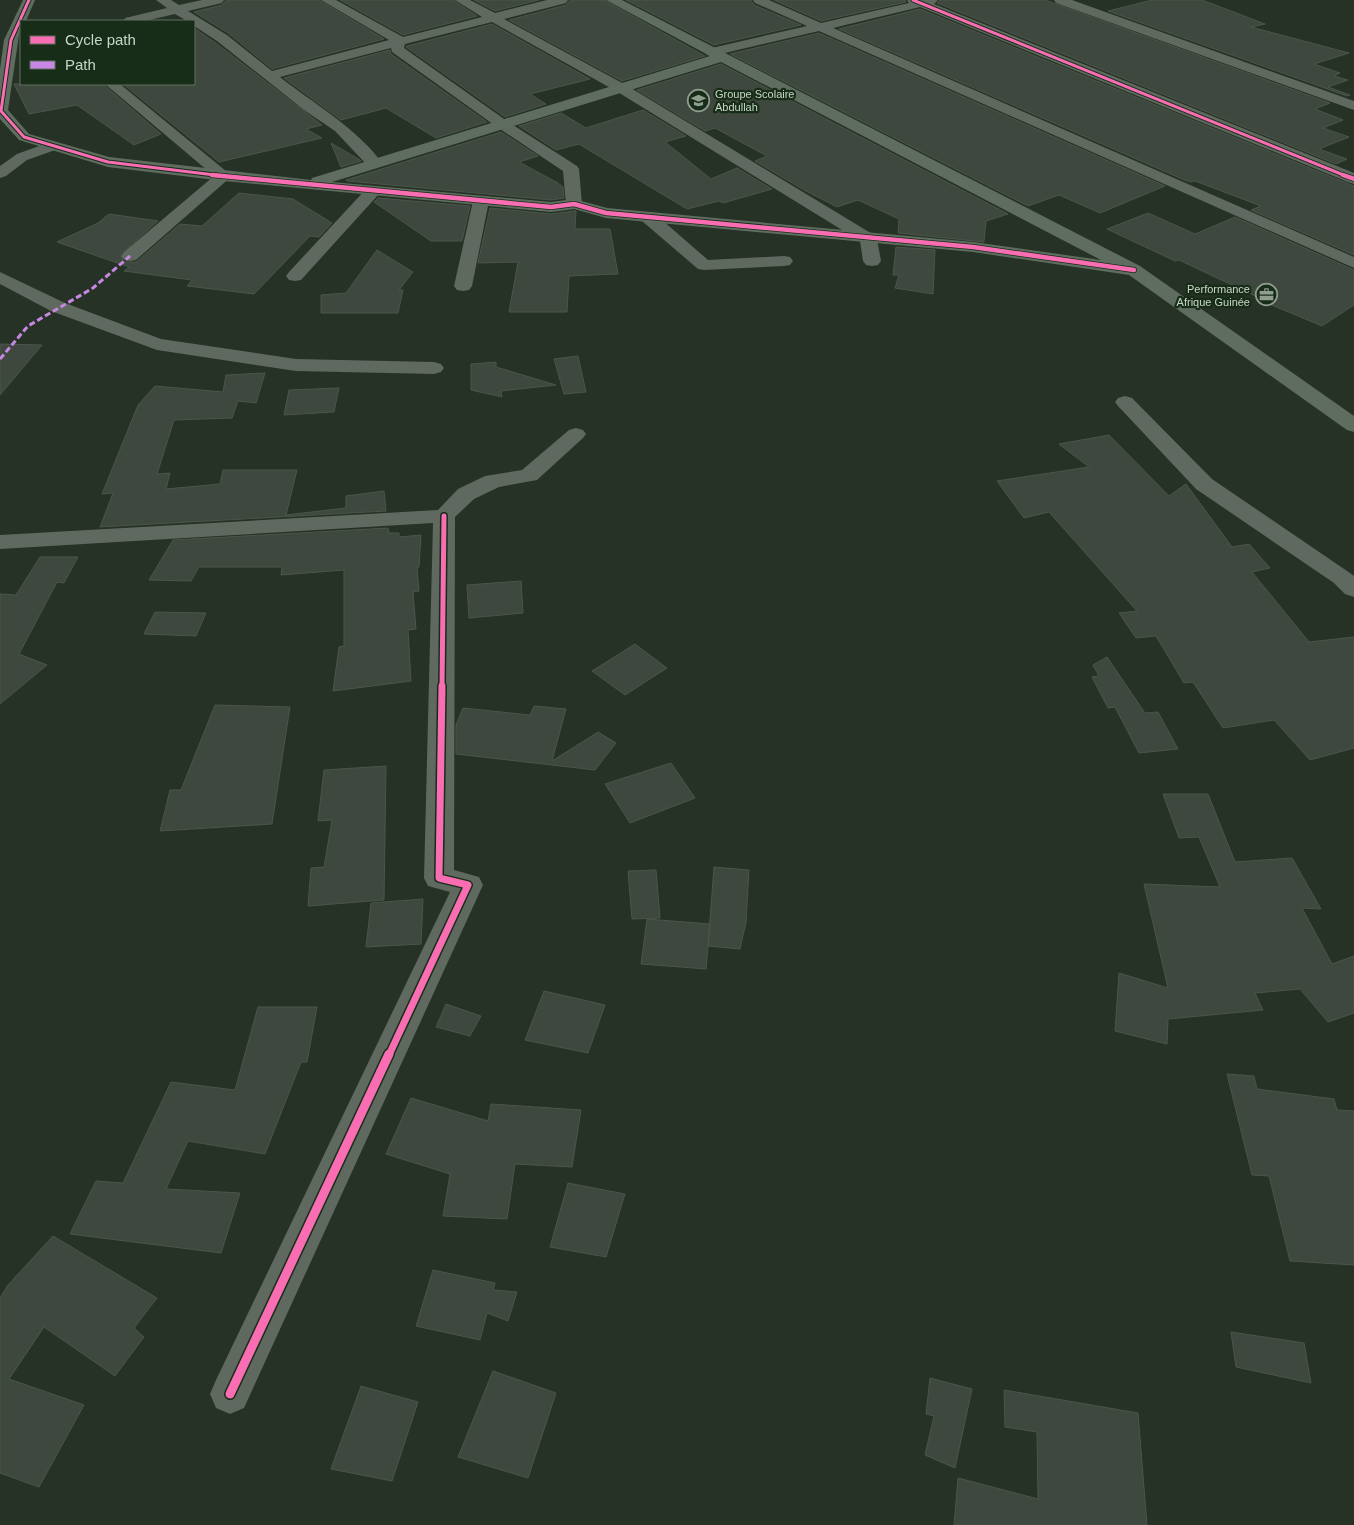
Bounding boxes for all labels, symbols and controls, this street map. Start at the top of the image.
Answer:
legend [20,20,195,85]
text: Cycle path [65,31,136,48]
text: Path [65,56,96,73]
school or university icon: Groupe Scolaire Abdullah [687,88,711,112]
place label: Groupe Scolaire Abdullah [715,88,795,113]
place label: Performance Afrique Guinée [1177,283,1250,308]
office icon: Performance Afrique Guinée [1254,283,1278,307]

